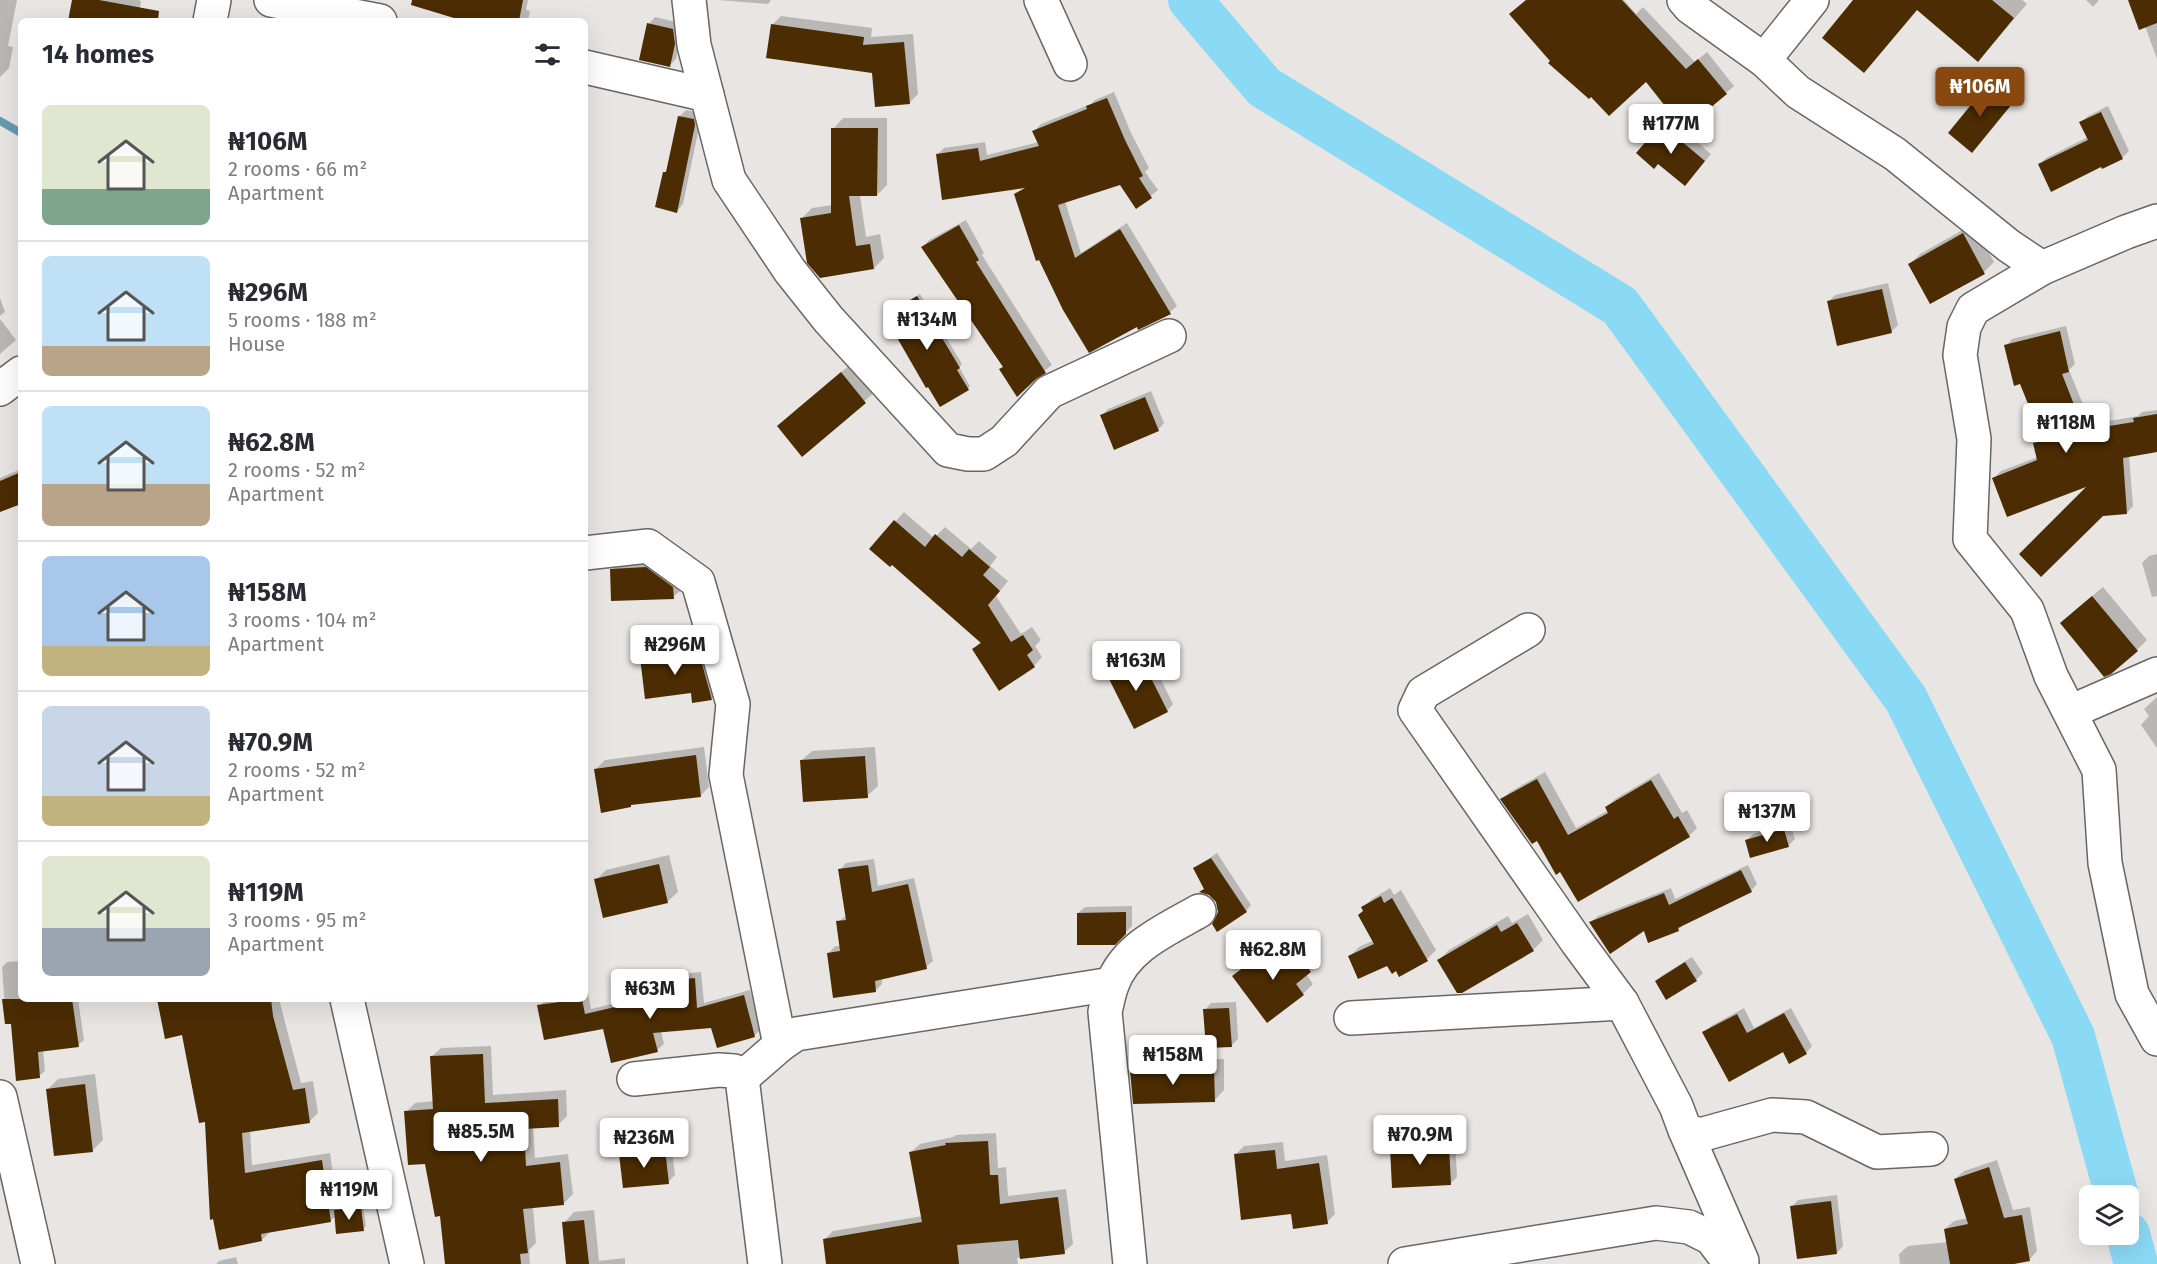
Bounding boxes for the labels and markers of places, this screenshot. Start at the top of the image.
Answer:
pin: ₦106M [1938,67,2022,118]
pin: ₦177M [1629,104,1713,155]
pin: ₦134M [885,300,969,351]
pin: ₦118M [2024,403,2108,454]
pin: ₦296M [633,625,717,676]
pin: ₦163M [1094,641,1178,692]
pin: ₦137M [1725,792,1809,843]
pin: ₦62.8M [1224,930,1322,981]
pin: ₦63M [614,969,686,1020]
pin: ₦158M [1131,1035,1215,1086]
pin: ₦85.5M [432,1112,530,1163]
pin: ₦70.9M [1371,1115,1469,1166]
pin: ₦236M [602,1118,686,1169]
pin: ₦119M [307,1170,391,1221]

